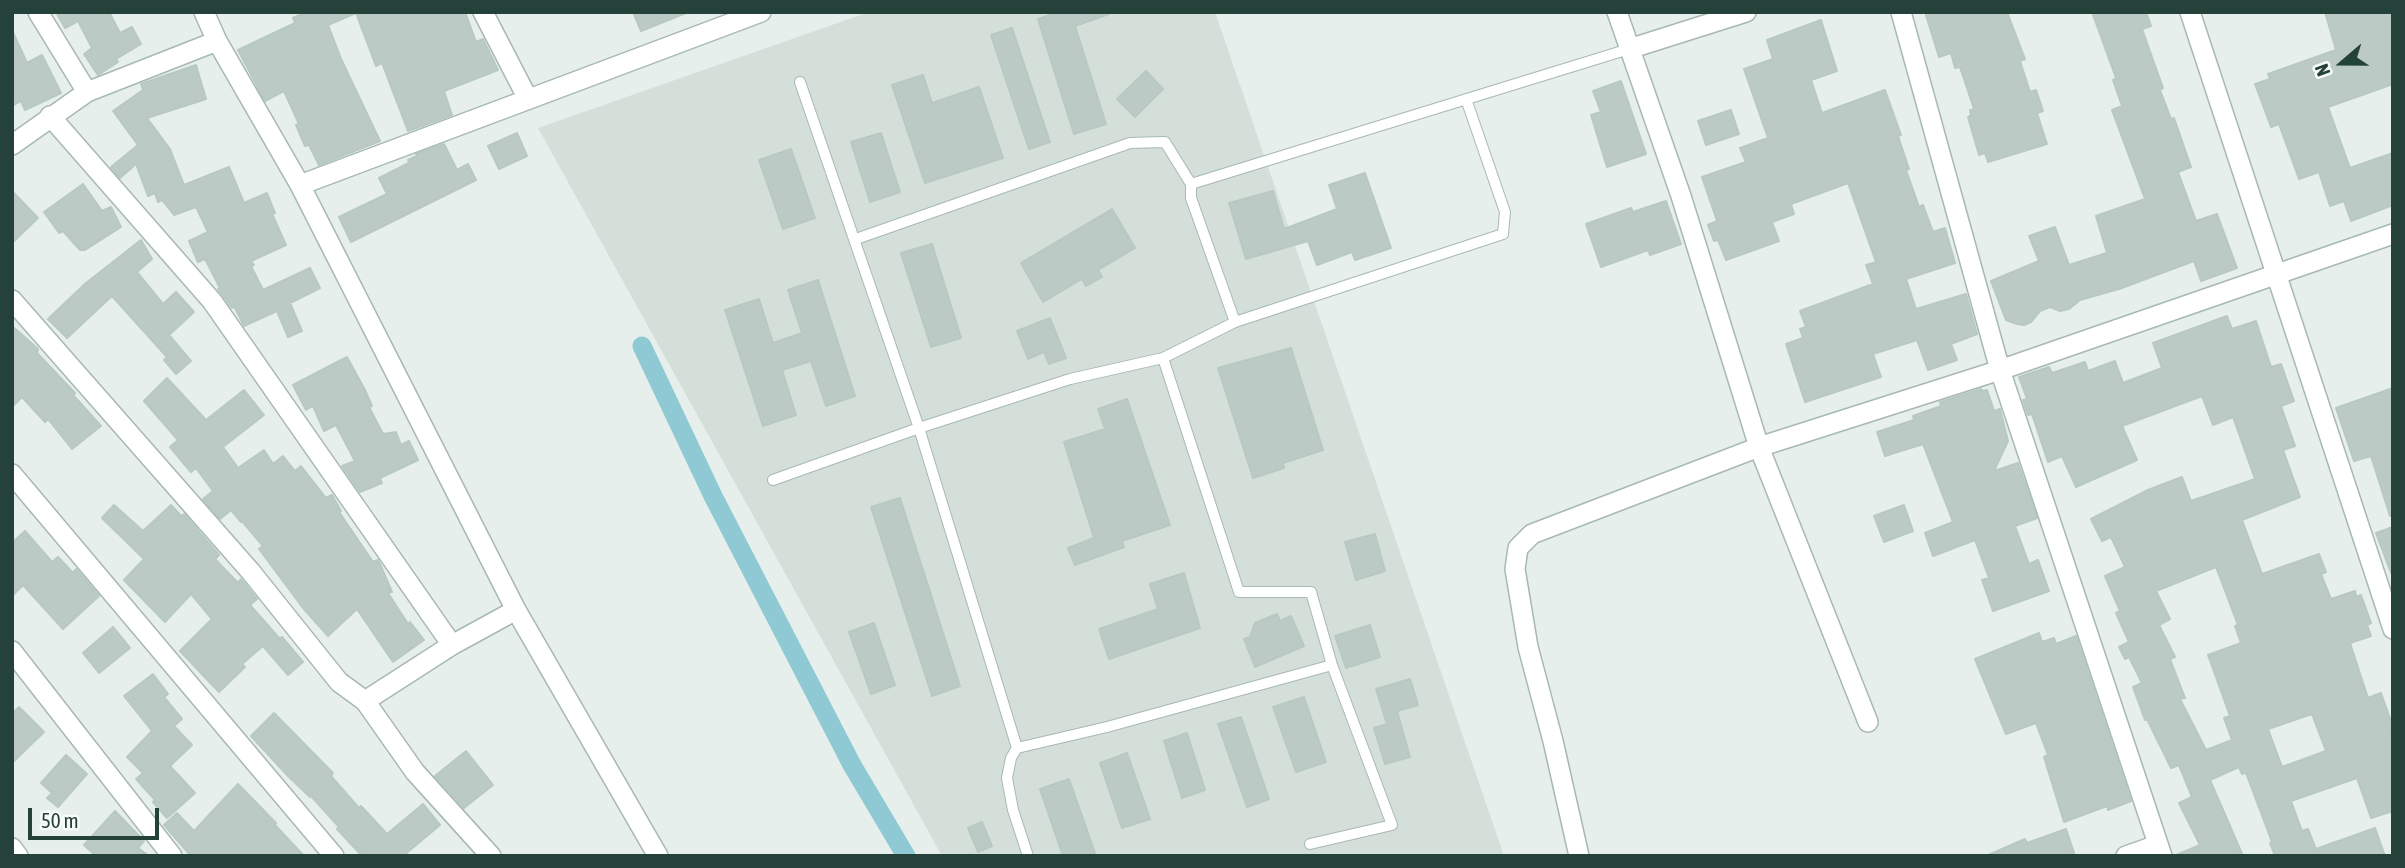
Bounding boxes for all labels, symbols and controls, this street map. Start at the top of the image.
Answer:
north arrow [2307,28,2377,98]
text: N [2310,61,2335,79]
scale bar [32,794,163,838]
text: 50 m [41,808,79,832]

